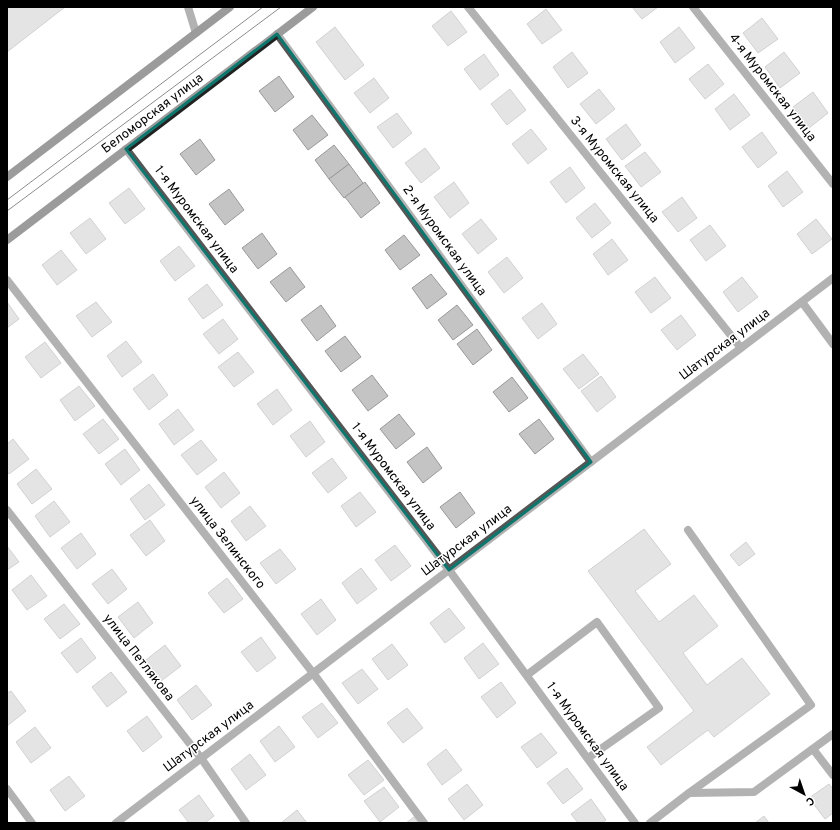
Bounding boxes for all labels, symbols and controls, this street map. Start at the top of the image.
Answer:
street label: 4-я Муромская улица [725,31,819,145]
street label: Беломорская улица [99,71,207,157]
street label: 3-я Муромская улица [566,113,662,227]
street label: 1-я Муромская улица [150,163,242,277]
street label: 2-я Муромская улица [398,183,490,299]
street label: Шатурская улица [677,306,773,384]
street label: 1-я Муромская улица [347,420,439,534]
street label: улица Зелинского [186,493,268,593]
street label: Шатурская улица [419,502,515,580]
street label: улица Петлякова [99,611,177,705]
street label: 1-я Муромская улица [542,680,632,794]
street label: Шатурская улица [161,698,257,776]
north arrow [784,774,824,814]
text: С [803,793,817,809]

